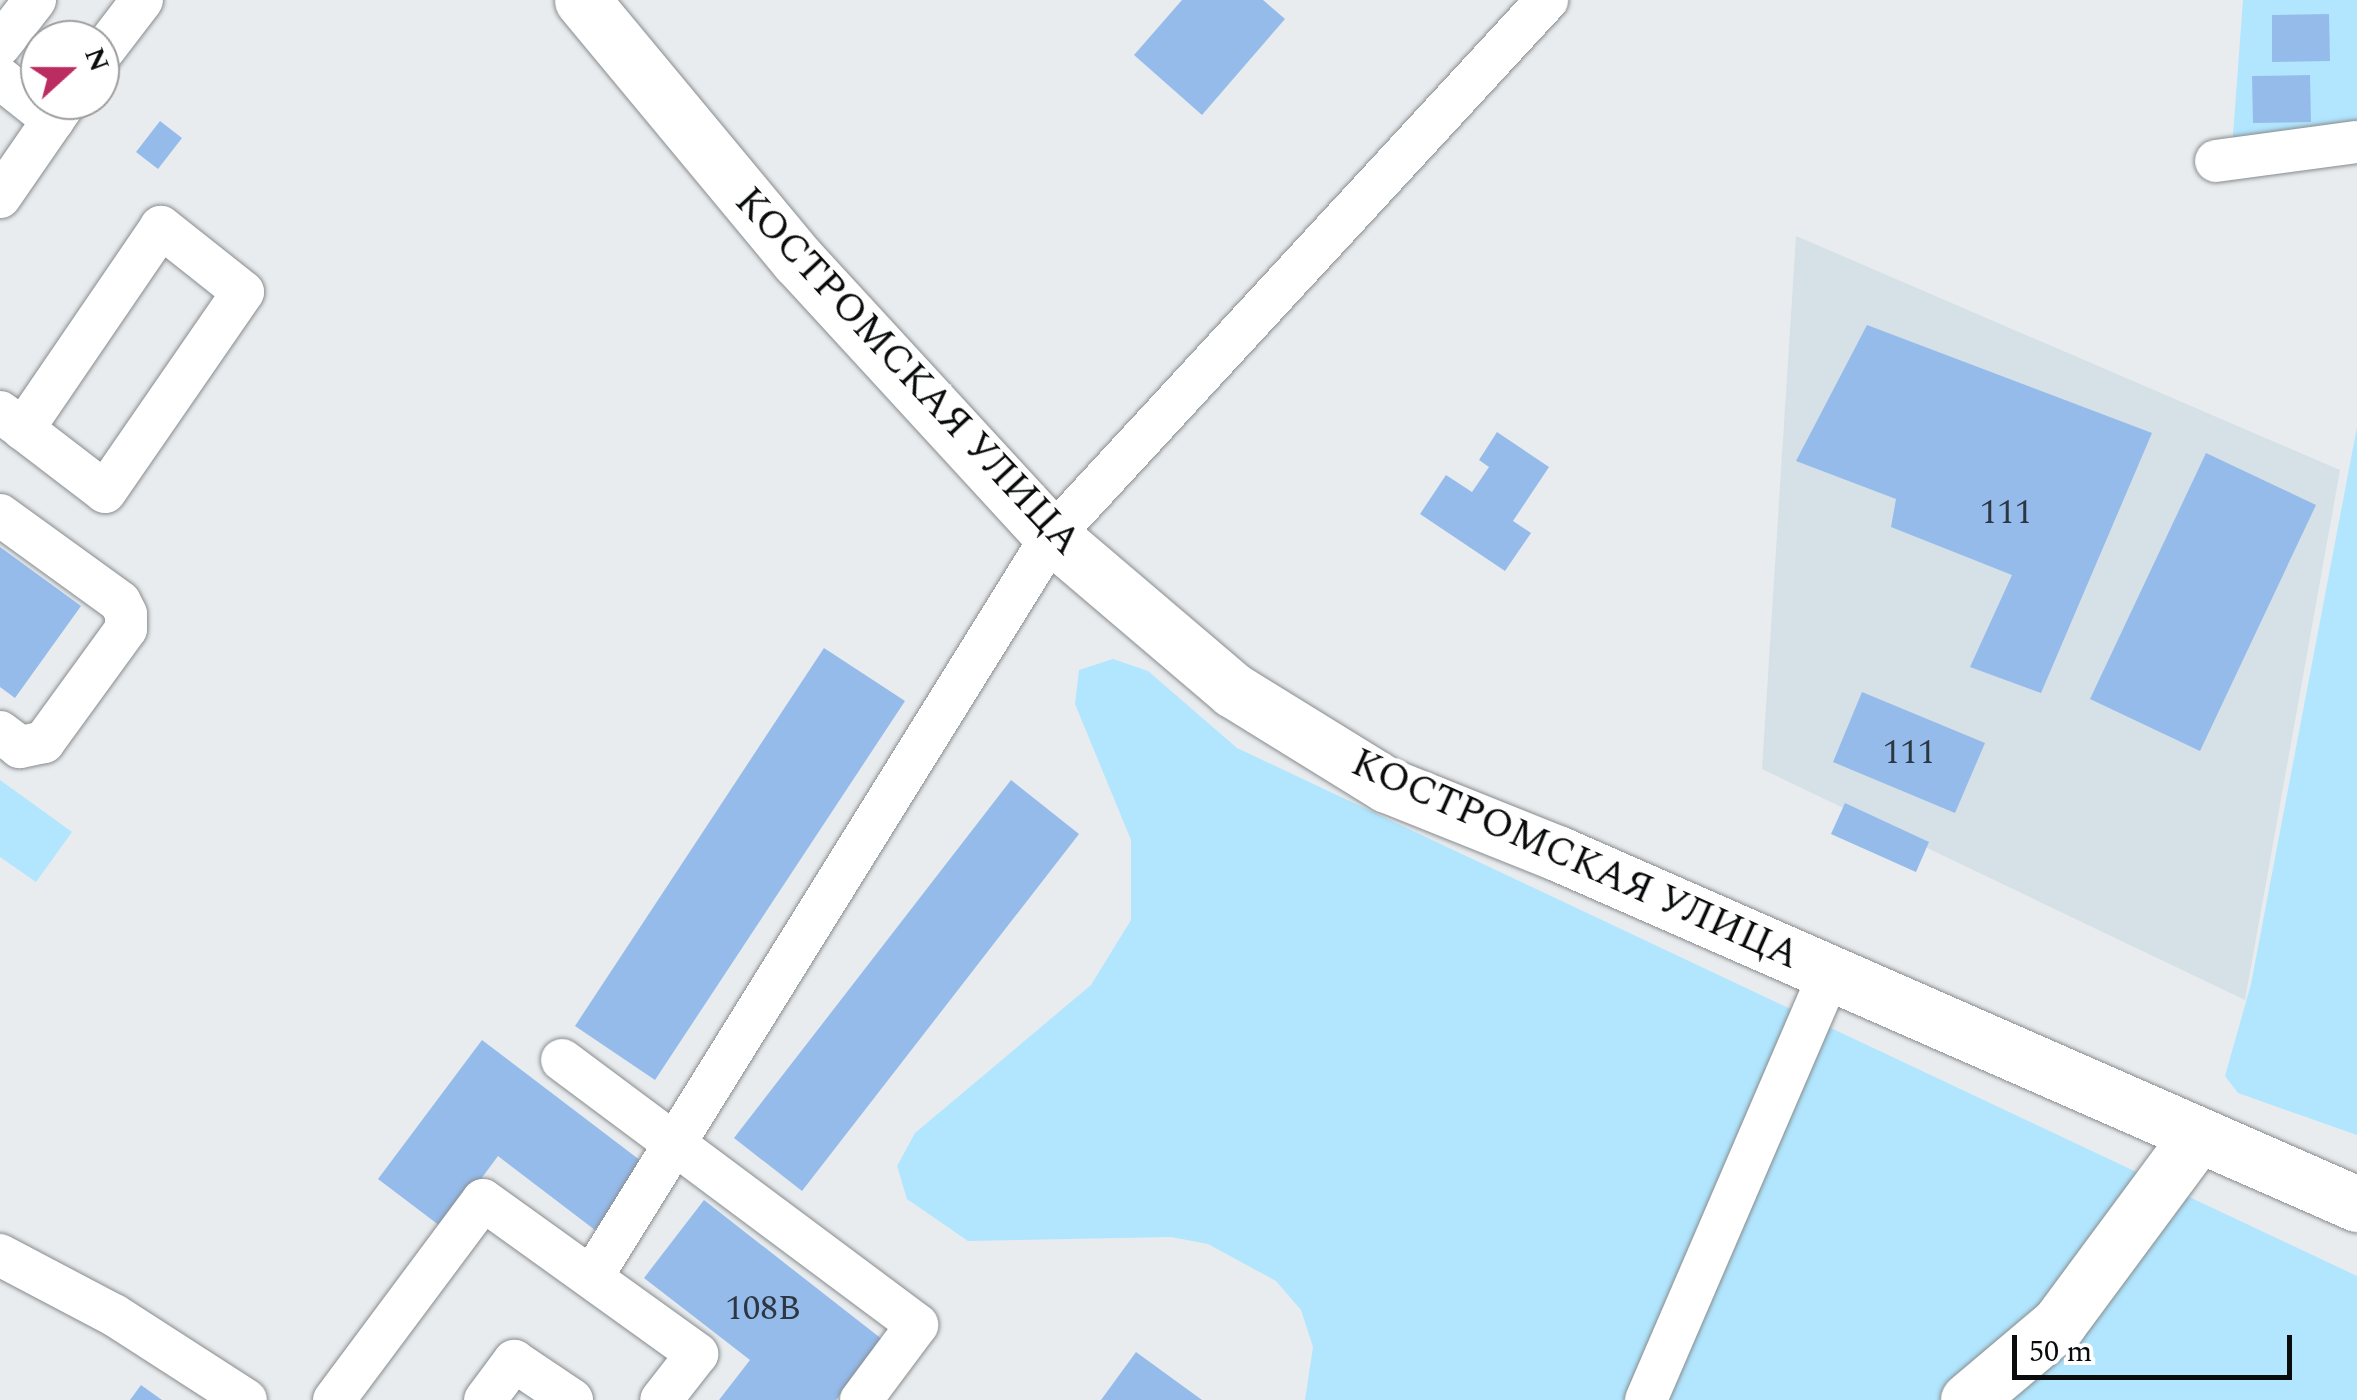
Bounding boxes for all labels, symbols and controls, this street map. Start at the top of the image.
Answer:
north arrow [20,20,120,120]
text: N [72,41,121,78]
street label: КОСТРОМСКАЯ УЛИЦА [724,178,1090,566]
house number: 111 [1980,492,2032,534]
house number: 111 [1883,732,1935,774]
street label: КОСТРОМСКАЯ УЛИЦА [1344,739,1806,981]
house number: 108В [725,1288,801,1330]
scale bar [2017,1315,2297,1377]
text: 50 m [2029,1329,2092,1375]

